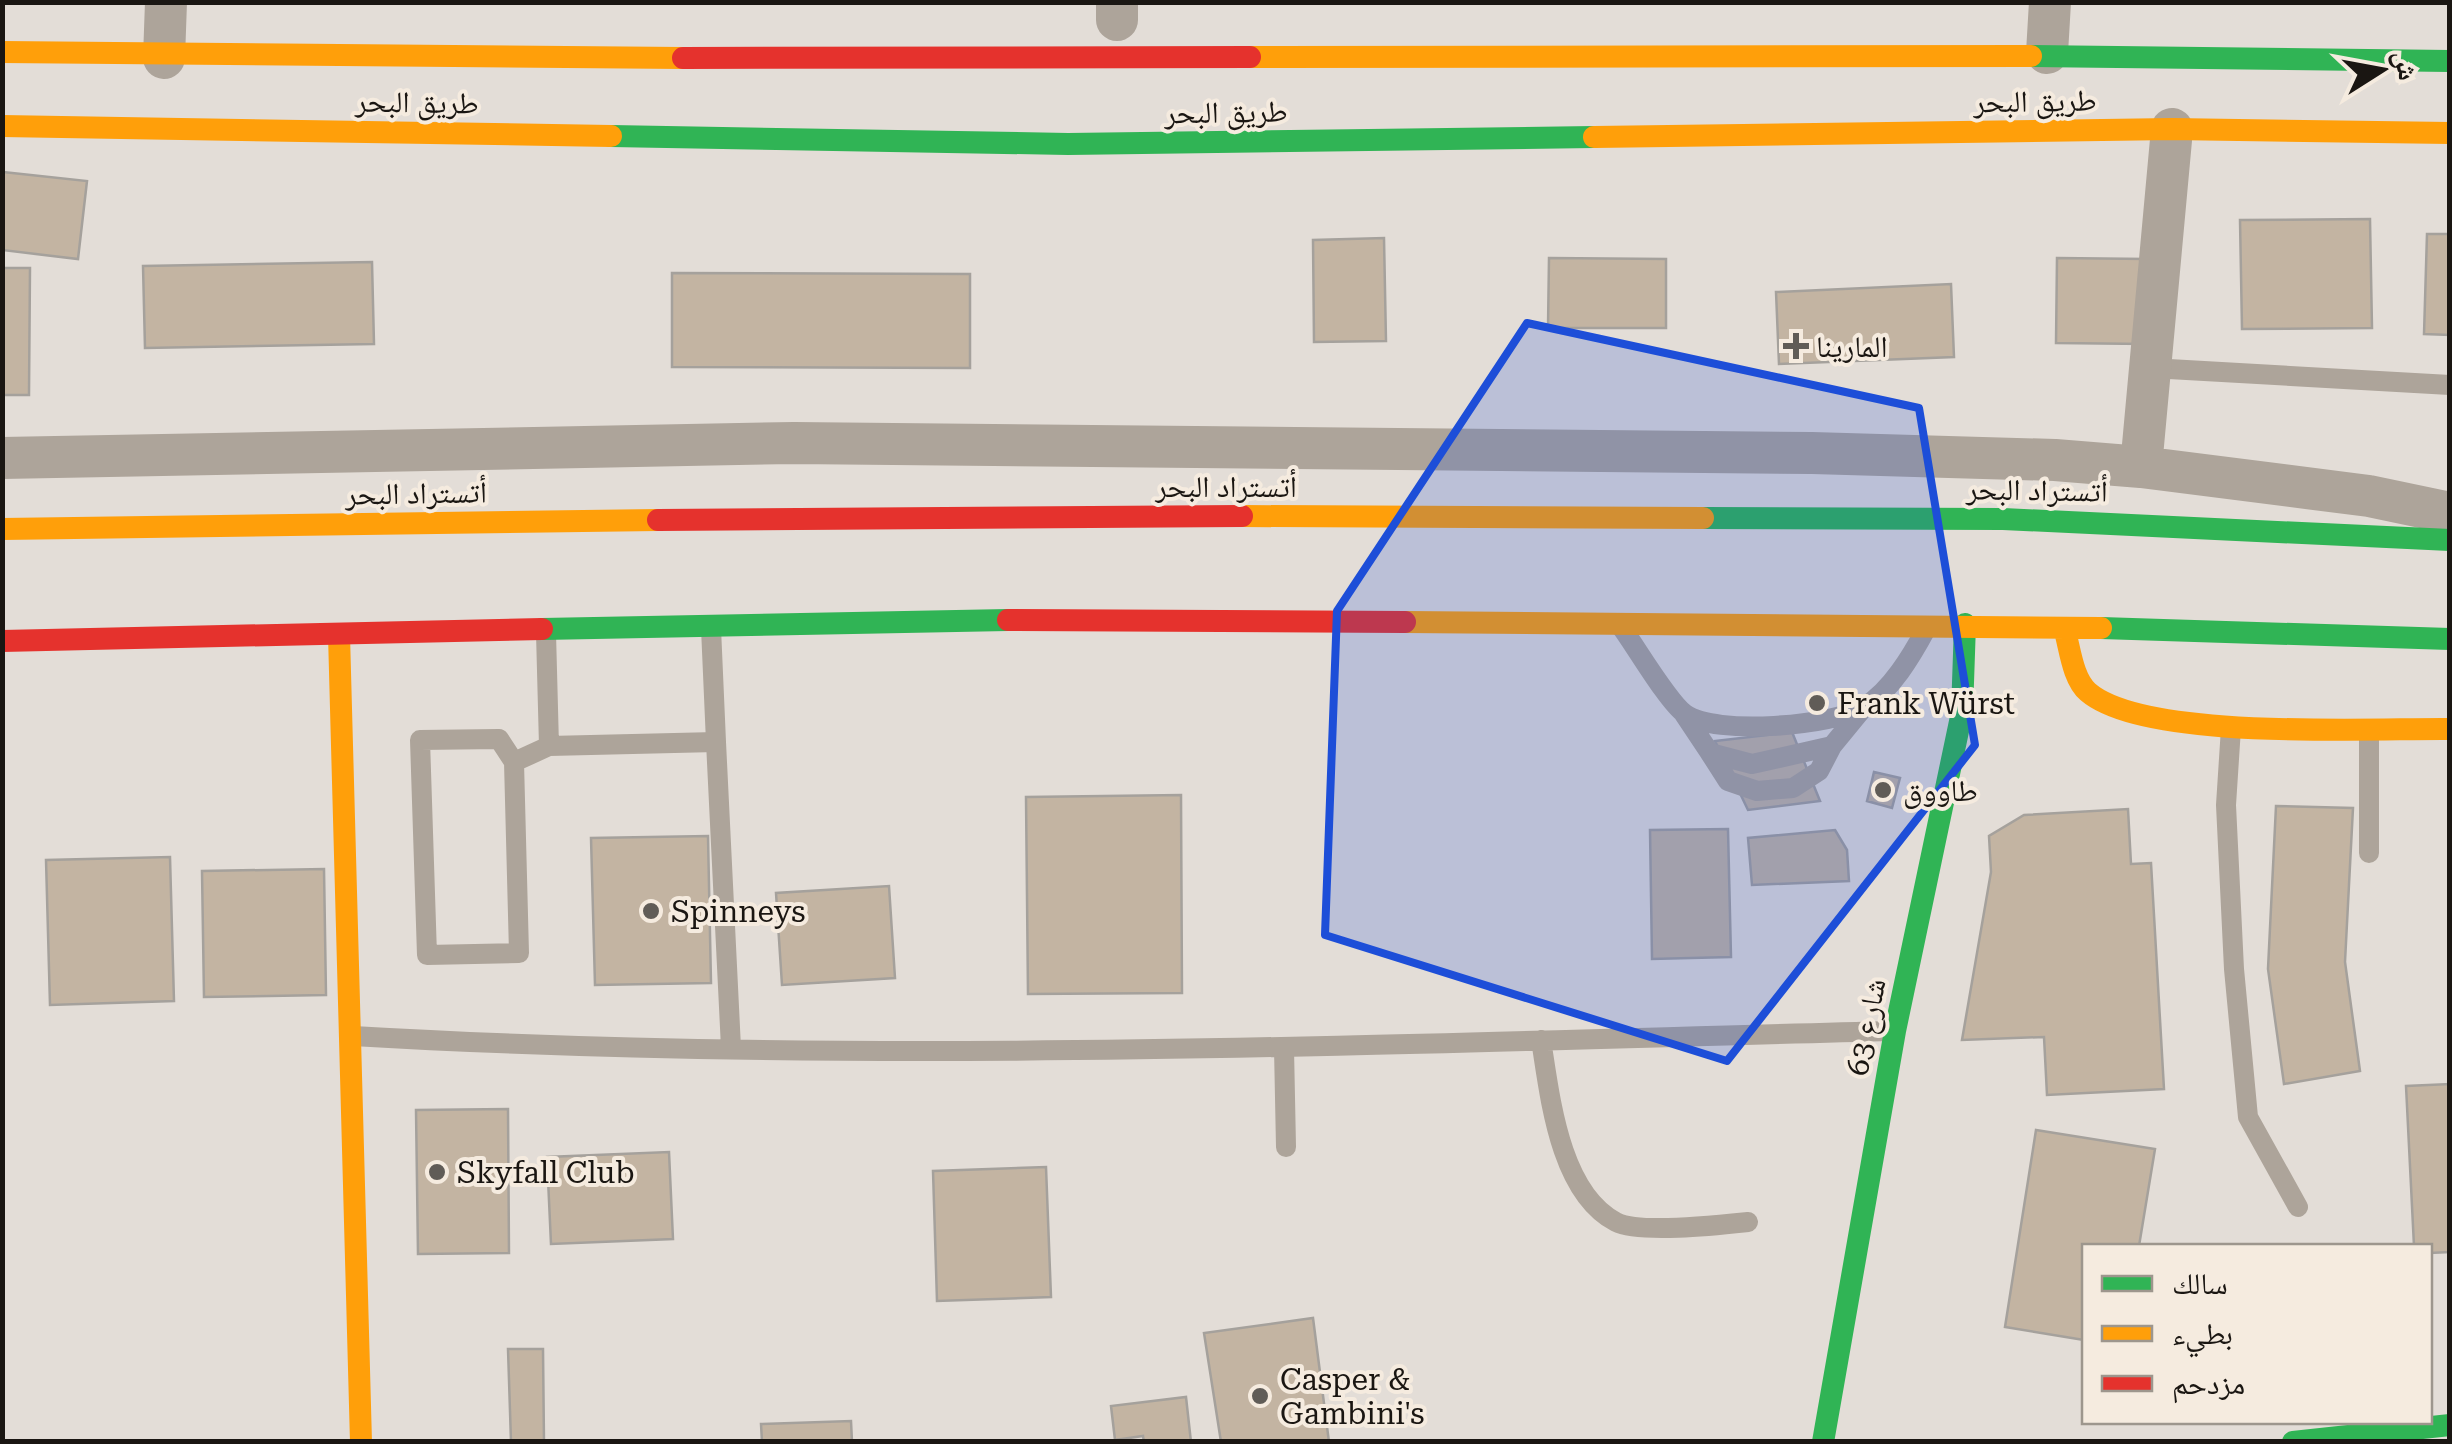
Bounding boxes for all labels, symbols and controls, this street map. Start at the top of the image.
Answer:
north arrow [2332,20,2432,120]
text: ش [2387,48,2425,83]
street label: طريق البحر [1972,82,2097,121]
street label: طريق البحر [354,83,479,122]
street label: طريق البحر [1163,93,1288,132]
place label: المارينا [1816,329,1888,364]
marker: المارينا [1785,335,1807,357]
street label: أتستراد البحر [1154,468,1297,504]
street label: أتستراد البحر [1965,471,2108,509]
street label: أتستراد البحر [344,474,487,512]
place label: Frank Würst [1837,686,2015,721]
marker: Frank Würst [1806,692,1828,714]
place label: طاووق [1903,773,1978,809]
marker: طاووق [1872,779,1894,801]
place label: Spinneys [671,894,805,929]
marker: Spinneys [640,900,662,922]
street label: شارع 63 [1839,975,1895,1079]
place label: Skyfall Club [457,1155,635,1190]
marker: Skyfall Club [426,1161,448,1183]
legend [2082,1244,2432,1424]
text: سالك [2172,1266,2228,1301]
text: بطيء [2172,1316,2233,1358]
place label: Casper & Gambini's [1280,1362,1425,1431]
text: مزدحم [2172,1366,2245,1404]
marker: Casper & Gambini's [1249,1385,1271,1407]

